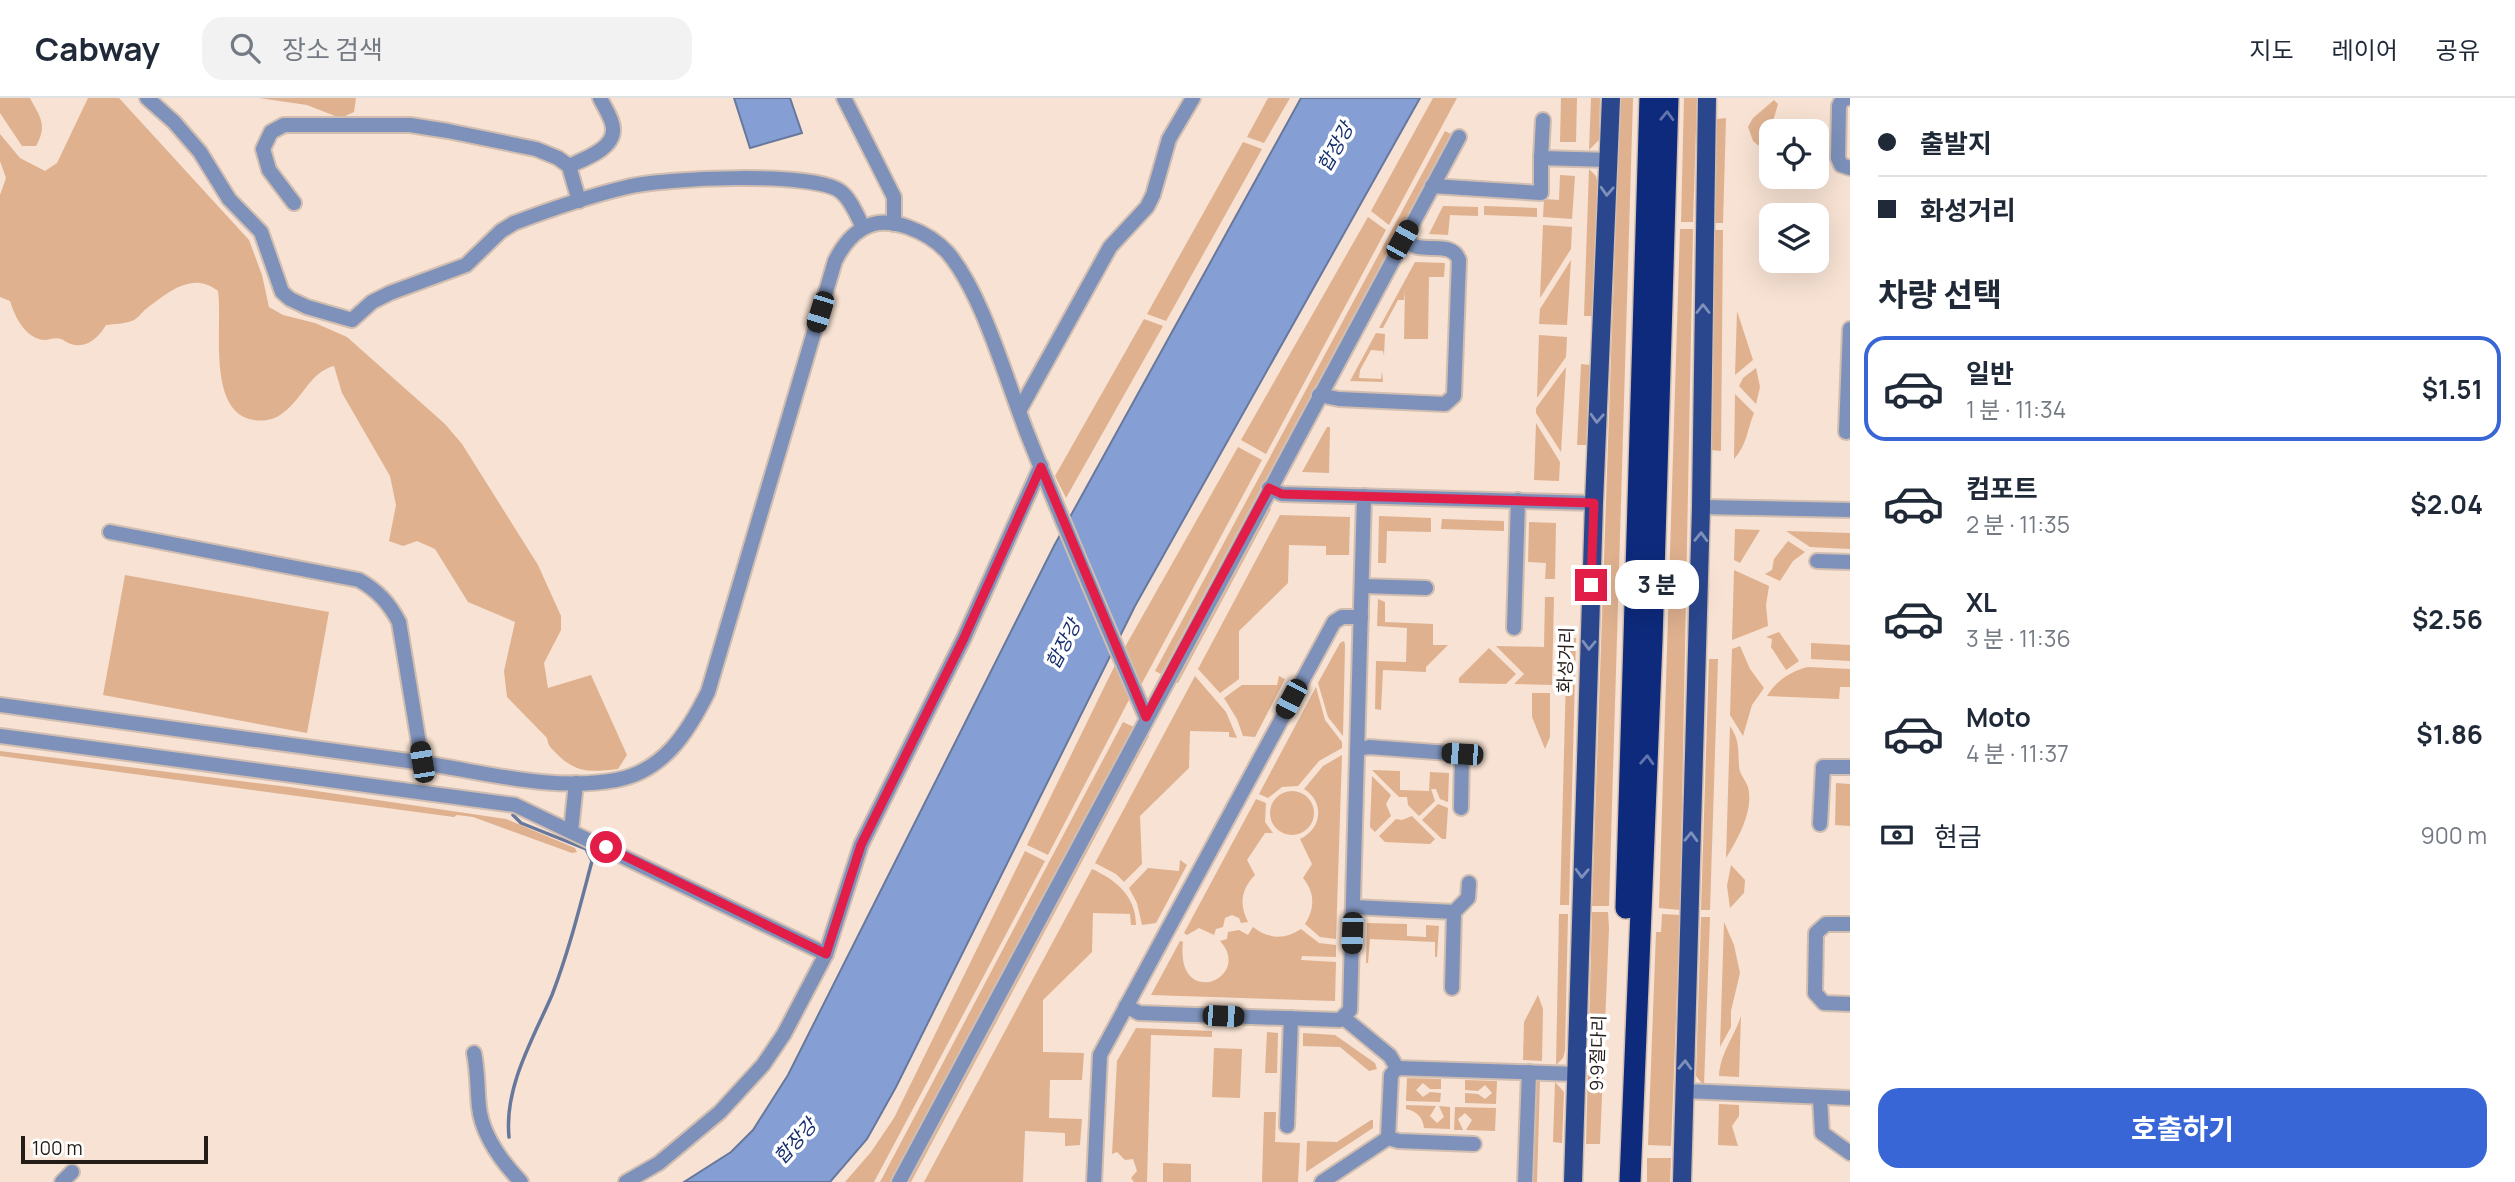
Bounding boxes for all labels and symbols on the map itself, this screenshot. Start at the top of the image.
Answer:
one-way arrow [1659,110,1675,121]
water label: 합장강 [1311,116,1360,176]
one-way arrow [1600,185,1615,196]
car [1383,217,1422,263]
car [804,289,837,335]
one-way arrow [1695,303,1710,314]
one-way arrow [1590,413,1605,424]
one-way arrow [1693,531,1708,542]
callout: 3 분 [1616,560,1700,610]
route end [1575,569,1607,601]
water label: 합장강 [1040,612,1088,673]
street label: 화성거리 [1552,626,1578,693]
one-way arrow [1582,640,1597,651]
car [1272,676,1311,722]
car [409,740,436,784]
car [1441,742,1484,766]
one-way arrow [1639,754,1654,765]
route start [590,831,622,863]
one-way arrow [1684,832,1699,843]
one-way arrow [1574,868,1590,878]
car [1341,912,1364,954]
car [1202,1005,1245,1027]
street label: 9·9절다리 [1584,1015,1610,1091]
one-way arrow [1677,1059,1693,1070]
water label: 합장강 [768,1111,824,1169]
scale bar [21,1133,208,1165]

